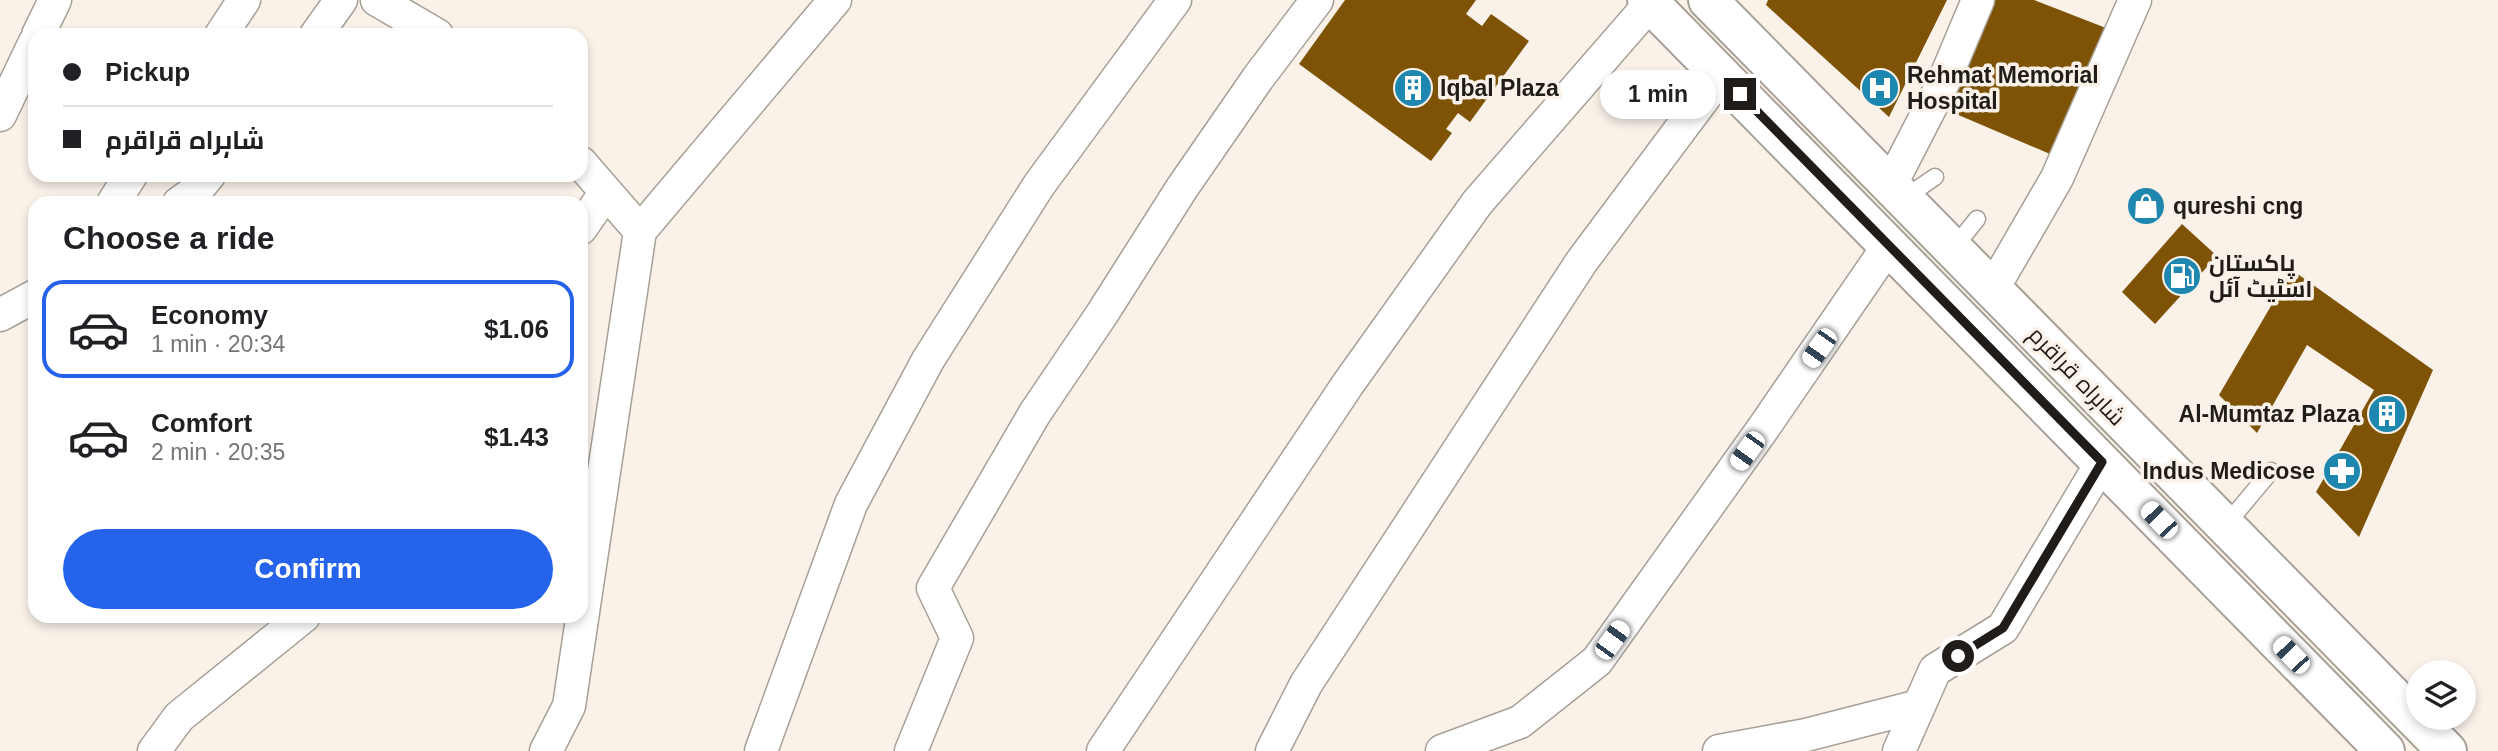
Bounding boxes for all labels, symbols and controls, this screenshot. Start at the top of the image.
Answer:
text: Pickup [105,57,190,87]
place label: Rehmat Memorial Hospital [1907,62,2099,114]
building icon: Iqbal Plaza [1392,67,1434,109]
hospital icon: Rehmat Memorial Hospital [1859,67,1901,109]
callout: 1 min [1600,70,1716,119]
place label: Iqbal Plaza [1440,75,1559,101]
route end [1724,78,1756,110]
text: 1 min [1628,81,1688,107]
text: شاہراہ قراقرم [105,125,265,155]
shop icon: qureshi cng [2125,185,2167,227]
place label: qureshi cng [2173,193,2303,219]
text: Choose a ride [63,220,275,256]
place label: پاکستان اسٹیٹ آئل [2209,250,2313,303]
fuel station icon: پاکستان اسٹیٹ آئل [2161,255,2203,297]
icon: car [67,298,130,361]
text: Economy [151,300,268,330]
text: $1.06 [484,314,549,344]
street label: شاہراہ قراقرم [2021,321,2131,433]
car [1799,325,1840,371]
text: 1 min · 20:34 [151,331,285,357]
building icon: Al-Mumtaz Plaza [2366,393,2408,435]
place label: Al-Mumtaz Plaza [2179,401,2360,427]
icon: car [67,406,130,469]
text: Comfort [151,408,252,438]
text: $1.43 [484,422,549,452]
car [1727,428,1768,474]
text: 2 min · 20:35 [151,439,285,465]
pharmacy icon: Indus Medicose [2321,450,2363,492]
place label: Indus Medicose [2142,458,2315,484]
car [2137,498,2182,542]
button: Confirm [63,529,553,609]
car [1592,617,1633,663]
car [2269,633,2314,677]
route start [1942,640,1974,672]
map controls [2406,660,2476,730]
button: layers [2406,660,2476,730]

